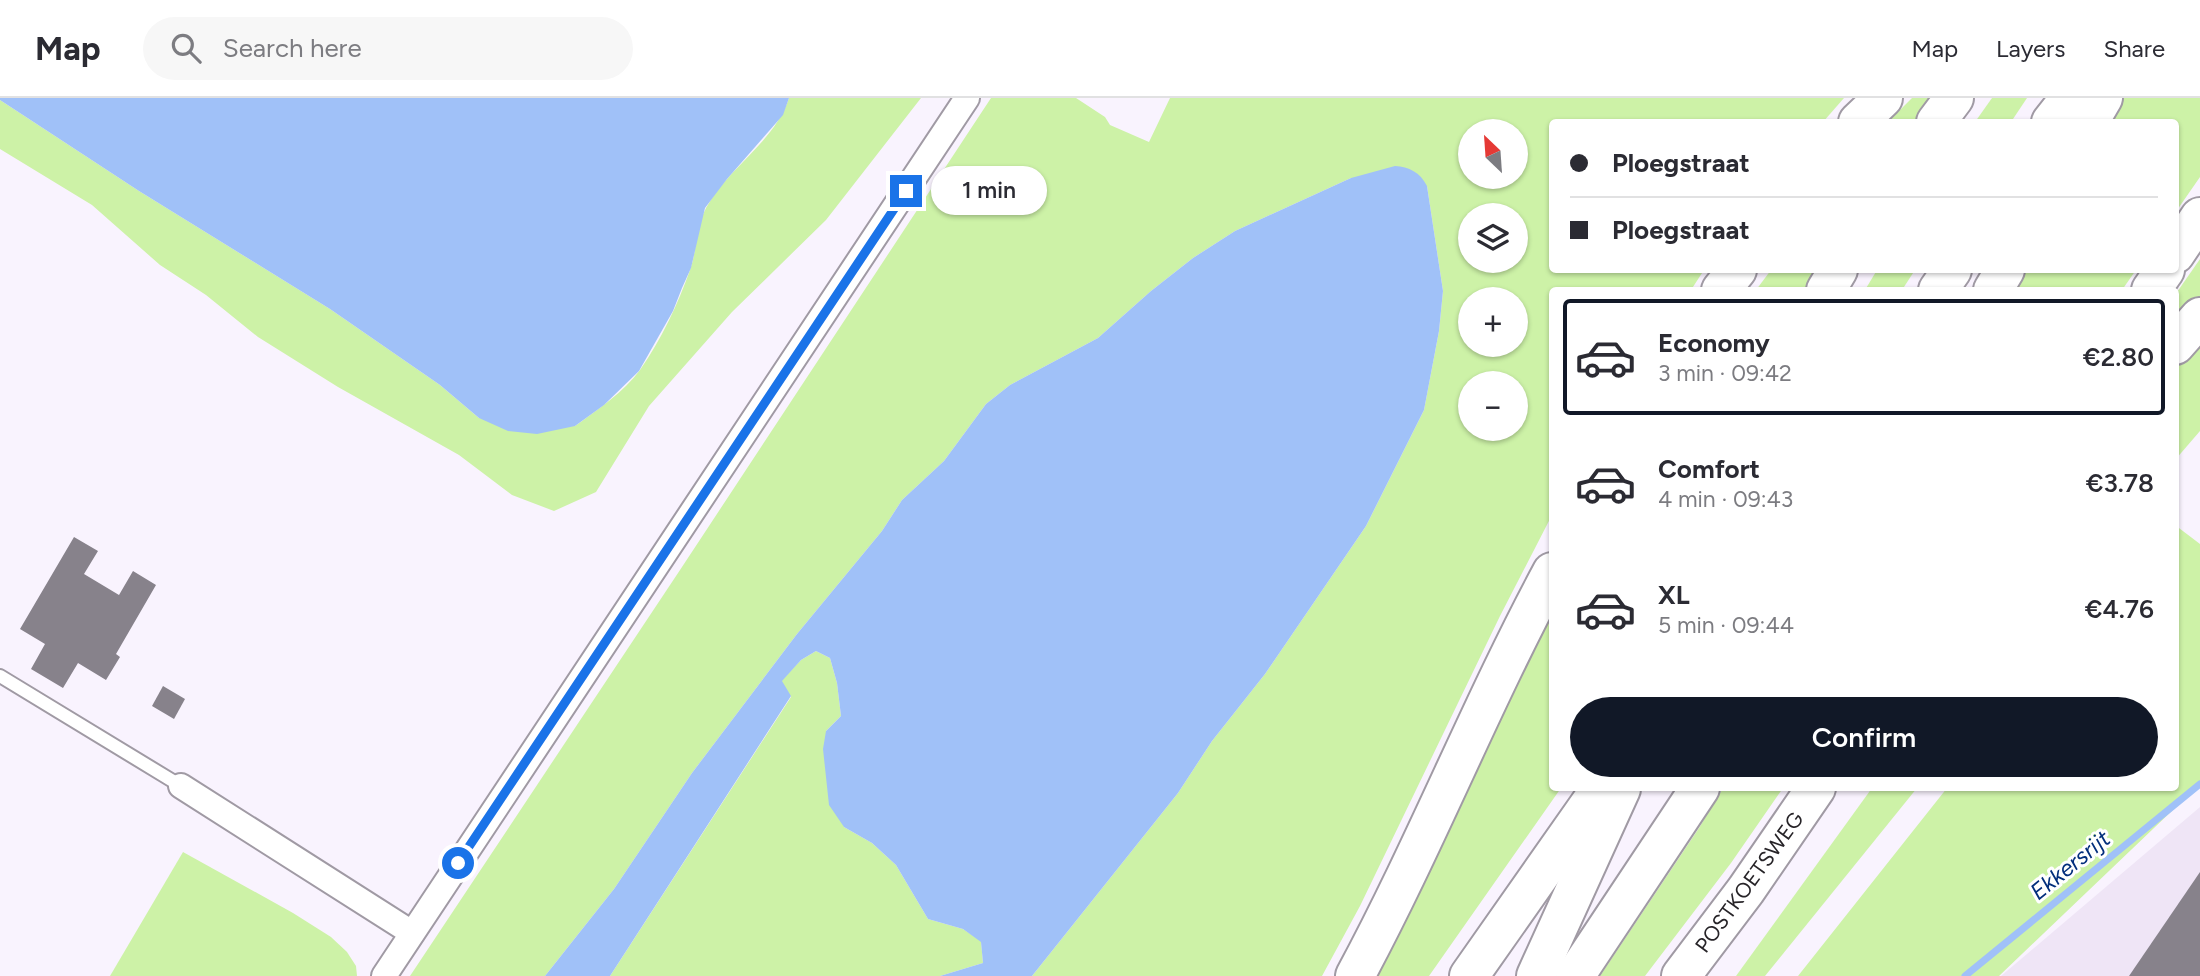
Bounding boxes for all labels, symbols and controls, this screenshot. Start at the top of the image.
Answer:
search box [143,17,633,80]
text: Map [35,29,101,68]
icon: search [167,29,205,67]
text: Search here [223,32,362,64]
text: Map [1911,34,1958,63]
text: Layers [1996,34,2065,63]
text: Share [2103,34,2165,63]
north arrow [1458,119,1528,189]
map controls [1458,119,1528,441]
text: Ploegstraat [1612,147,1750,179]
callout: 1 min [930,166,1046,216]
route end [890,175,922,207]
text: 1 min [962,176,1016,204]
button: layers [1458,203,1528,273]
text: Ploegstraat [1612,214,1750,246]
button: + [1458,287,1528,357]
icon: car [1574,326,1637,389]
text: Economy [1658,327,1770,359]
text: €2.80 [2083,341,2154,373]
text: 3 min · 09:42 [1658,359,1792,387]
button: − [1458,371,1528,441]
icon: car [1574,452,1637,515]
text: Comfort [1658,453,1760,485]
text: €3.78 [2086,467,2154,499]
text: 4 min · 09:43 [1658,485,1793,513]
icon: car [1574,578,1637,641]
text: XL [1658,579,1690,611]
text: €4.76 [2085,593,2154,625]
text: 5 min · 09:44 [1658,611,1794,639]
button: Confirm [1570,697,2158,777]
street label: POSTKOETSWEG [1690,807,1808,957]
water label: Ekkersrijt [2024,824,2116,906]
route start [442,847,474,879]

